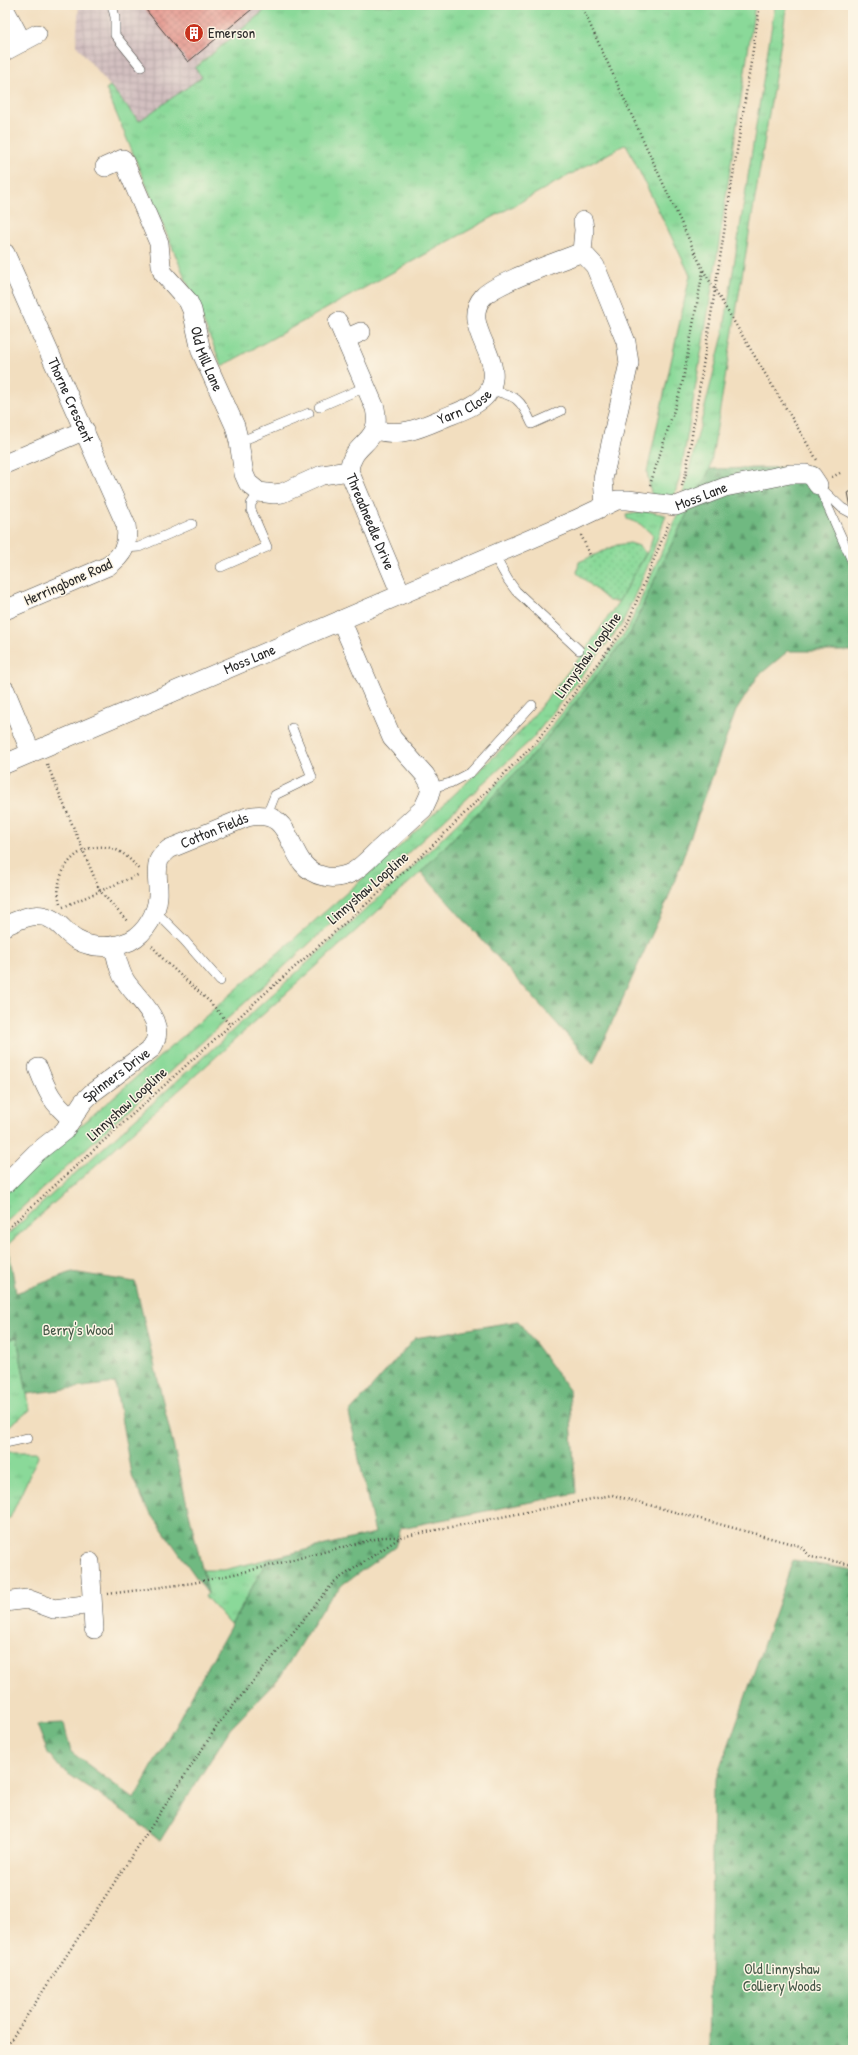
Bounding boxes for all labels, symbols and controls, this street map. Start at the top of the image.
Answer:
building icon: Emerson [183,22,205,44]
place label: Emerson [208,22,255,43]
street label: Old Mill Lane [186,324,229,395]
street label: Thorne Crescent [43,354,99,446]
street label: Yarn Close [434,385,497,429]
street label: Threadneedle Drive [341,470,401,573]
street label: Moss Lane [672,476,730,515]
street label: Herringbone Road [20,553,115,610]
street label: Linnyshaw Loopline [549,608,626,702]
street label: Moss Lane [220,639,278,679]
street label: Cotton Fields [177,807,251,853]
street label: Linnyshaw Loopline [323,846,413,929]
street label: Spinners Drive [77,1042,154,1107]
street label: Linnyshaw Loopline [82,1062,171,1145]
park label: Berry's Wood [43,1319,113,1340]
park label: Old Linnyshaw Colliery Woods [743,1958,822,1996]

